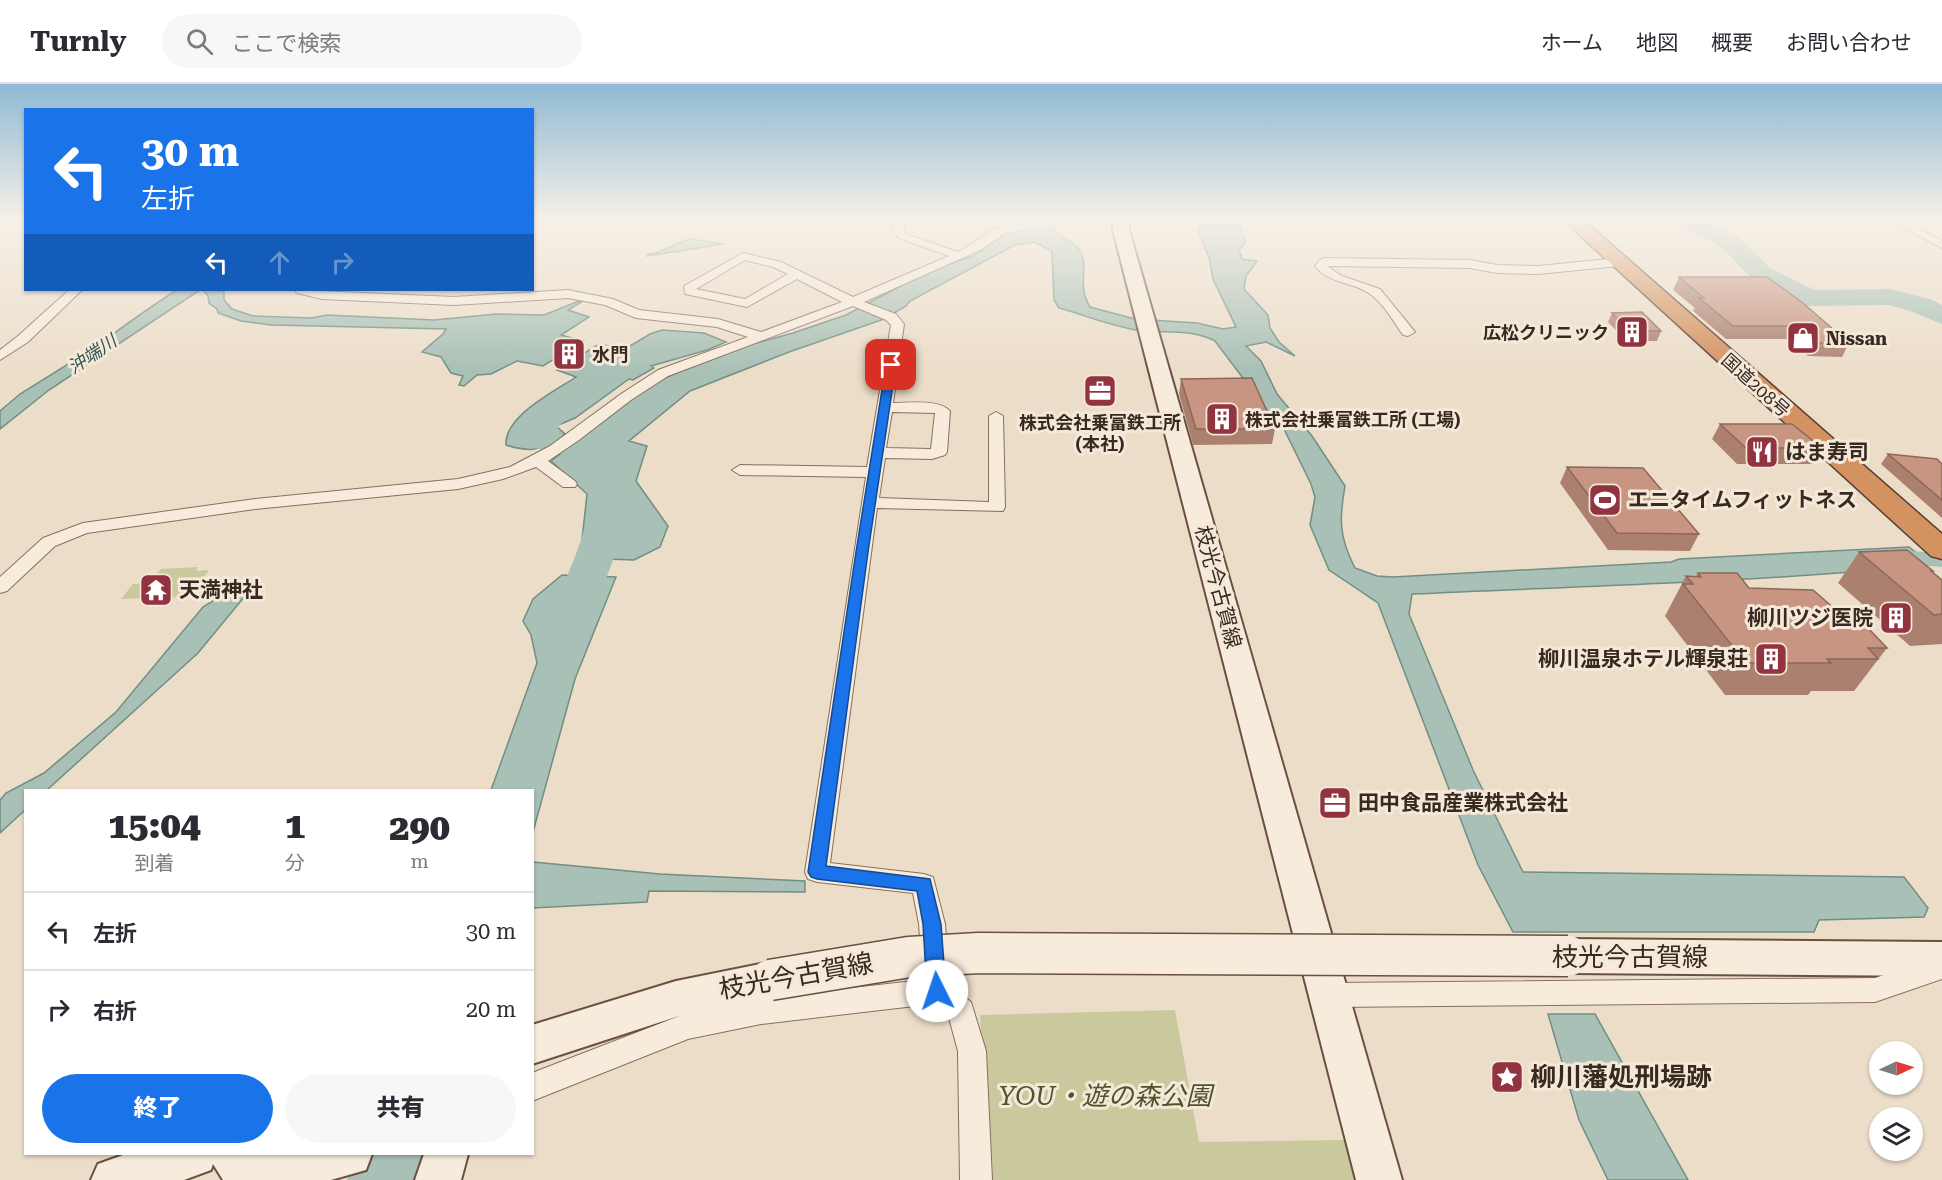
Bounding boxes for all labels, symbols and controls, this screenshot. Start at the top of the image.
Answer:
search box [162,14,582,68]
text: Turnly [30,25,126,58]
icon: search [183,25,216,58]
text: ここで検索 [231,31,341,56]
text: ホーム [1541,31,1603,55]
text: 地図 [1636,31,1678,55]
text: 概要 [1711,31,1753,55]
text: お問い合わせ [1786,31,1912,55]
text: 30 m [141,127,239,176]
icon: left [42,132,120,210]
text: 左折 [141,183,195,215]
icon: left [200,246,233,279]
icon: ahead [263,246,296,279]
icon: right [326,246,359,279]
building icon: 広松クリニック [1614,314,1650,350]
shop icon: Nissan [1785,320,1821,356]
place label: 広松クリニック [1483,322,1609,343]
place label: Nissan [1826,328,1887,349]
water label: 沖端川 [64,329,122,378]
building icon: 水門 [551,336,587,372]
pin [865,339,916,390]
place label: 水門 [592,344,628,365]
icon: arrive [874,348,907,381]
street label: 国道208号 [1718,349,1794,421]
office icon: 株式会社乗富鉄工所 (本社) [1082,373,1118,409]
building icon: 株式会社乗富鉄工所 (工場) [1204,401,1240,437]
place label: 株式会社乗富鉄工所 (工場) [1245,409,1460,430]
place label: 株式会社乗富鉄工所 (本社) [1019,412,1181,454]
restaurant icon: はま寿司 [1744,434,1780,470]
place label: はま寿司 [1785,440,1869,464]
sports icon: エニタイムフィットネス [1587,482,1623,518]
place label: エニタイムフィットネス [1628,488,1857,512]
street label: 枝光今古賀線 [1190,523,1246,651]
temple icon: 天満神社 [138,572,174,608]
place label: 天満神社 [179,578,263,602]
building icon: 柳川ツジ医院 [1878,600,1914,636]
place label: 柳川ツジ医院 [1747,606,1873,630]
building icon: 柳川温泉ホテル輝泉荘 [1753,641,1789,677]
place label: 柳川温泉ホテル輝泉荘 [1538,647,1748,671]
office icon: 田中食品産業株式会社 [1317,785,1353,821]
place label: 田中食品産業株式会社 [1358,791,1568,815]
text: 15:04 [108,805,201,847]
text: 1 [285,805,305,847]
text: 290 [389,807,450,849]
text: m [410,849,429,873]
text: 到着 [134,851,174,875]
text: 分 [285,851,305,875]
icon: left [42,915,75,948]
text: 30 m [466,919,516,944]
text: 左折 [93,921,137,946]
street label: 枝光今古賀線 [1552,942,1708,972]
street label: 枝光今古賀線 [717,948,875,1004]
position arrow [905,959,969,1023]
icon: right [42,993,75,1026]
text: 20 m [466,997,516,1022]
text: 右折 [93,999,137,1024]
north arrow [1869,1041,1923,1095]
map controls [1869,1041,1923,1161]
place icon: 柳川藩処刑場跡 [1489,1059,1525,1095]
place label: 柳川藩処刑場跡 [1530,1062,1712,1092]
button: 終了 [42,1074,273,1143]
button: 共有 [285,1074,516,1143]
park label: YOU・遊の森公園 [998,1081,1216,1111]
button: layers [1869,1107,1923,1161]

